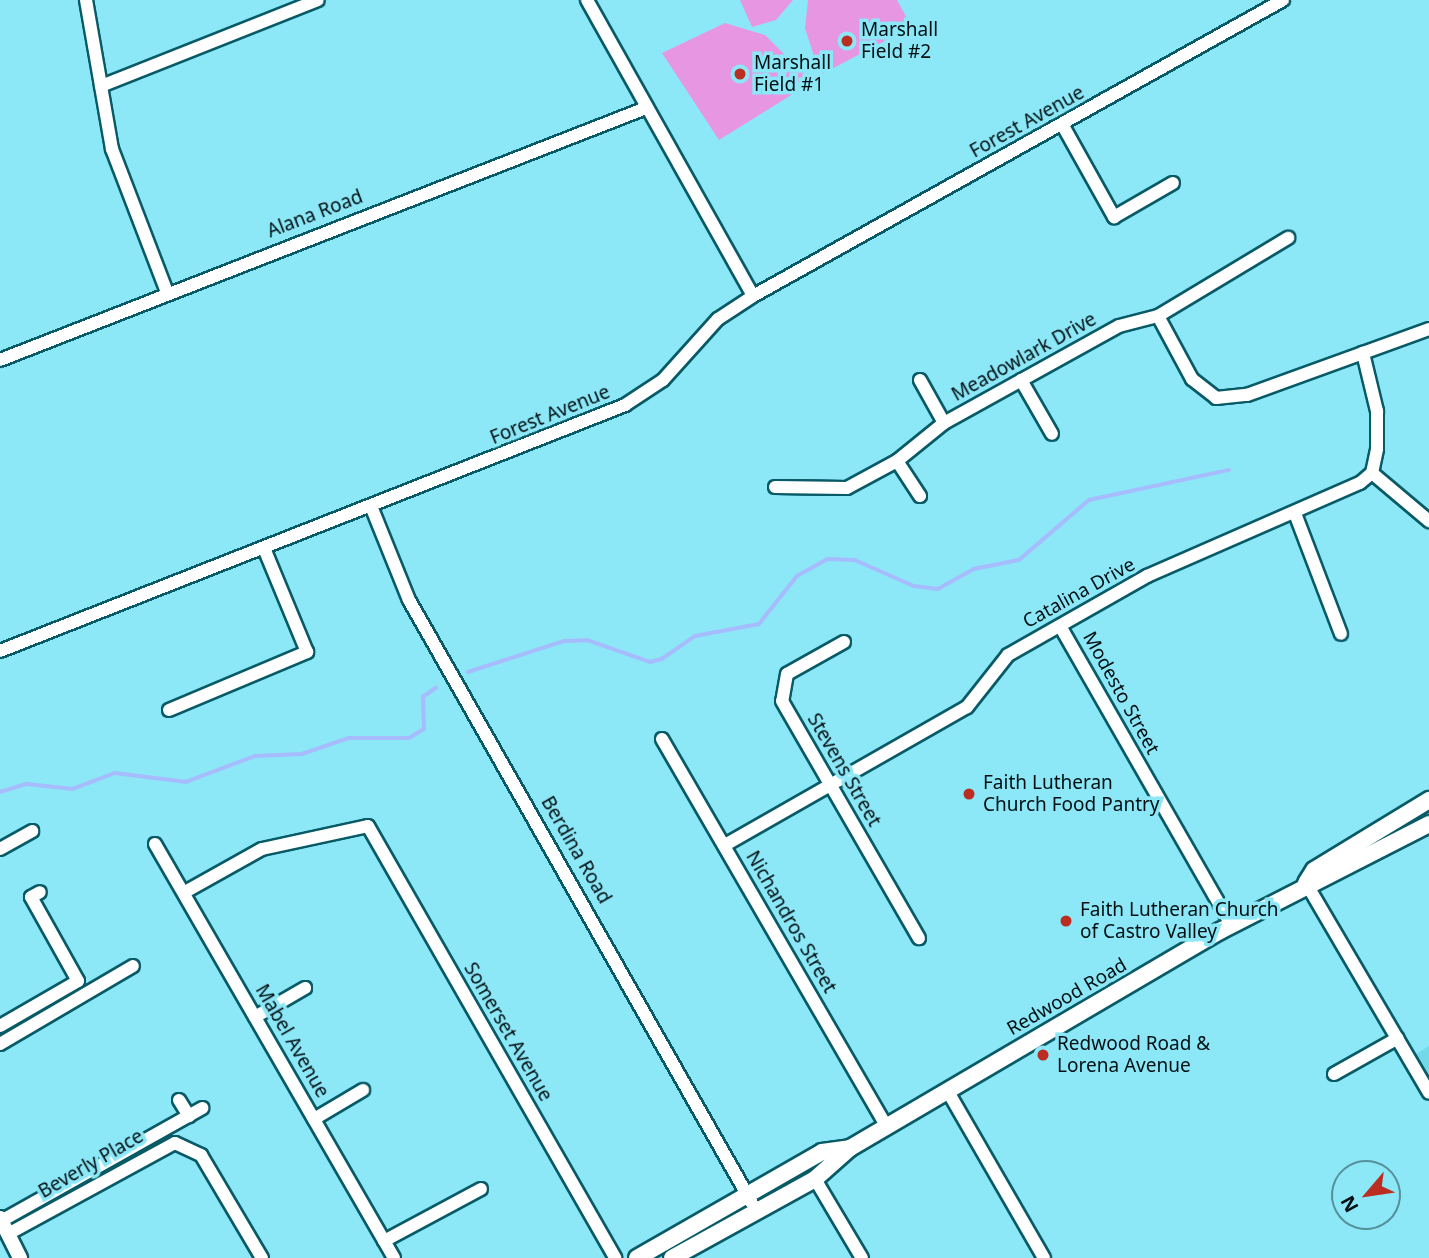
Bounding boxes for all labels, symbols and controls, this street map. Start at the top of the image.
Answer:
place label: Marshall Field #2 [861,19,938,63]
marker: Marshall Field #2 [839,33,855,49]
place label: Marshall Field #1 [754,52,831,96]
marker: Marshall Field #1 [732,66,748,82]
street label: Forest Avenue [966,81,1088,163]
street label: Alana Road [264,185,366,243]
street label: Meadowlark Drive [948,308,1100,406]
street label: Forest Avenue [487,381,613,449]
street label: Catalina Drive [1019,553,1139,633]
street label: Modesto Street [1078,628,1164,758]
street label: Stevens Street [802,709,886,831]
place label: Faith Lutheran Church Food Pantry [983,772,1160,816]
marker: Faith Lutheran Church Food Pantry [961,786,977,802]
street label: Berdina Road [536,792,616,908]
street label: Nichandros Street [741,847,841,997]
place label: Faith Lutheran Church of Castro Valley [1080,899,1279,943]
marker: Faith Lutheran Church of Castro Valley [1058,913,1074,929]
street label: Redwood Road [1003,954,1131,1040]
street label: Somerset Avenue [459,958,557,1106]
street label: Mabel Avenue [250,980,334,1102]
place label: Redwood Road & Lorena Avenue [1057,1033,1210,1077]
marker: Redwood Road & Lorena Avenue [1035,1047,1051,1063]
street label: Beverly Place [34,1125,148,1203]
north arrow [1331,1160,1401,1230]
text: N [1334,1191,1365,1217]

